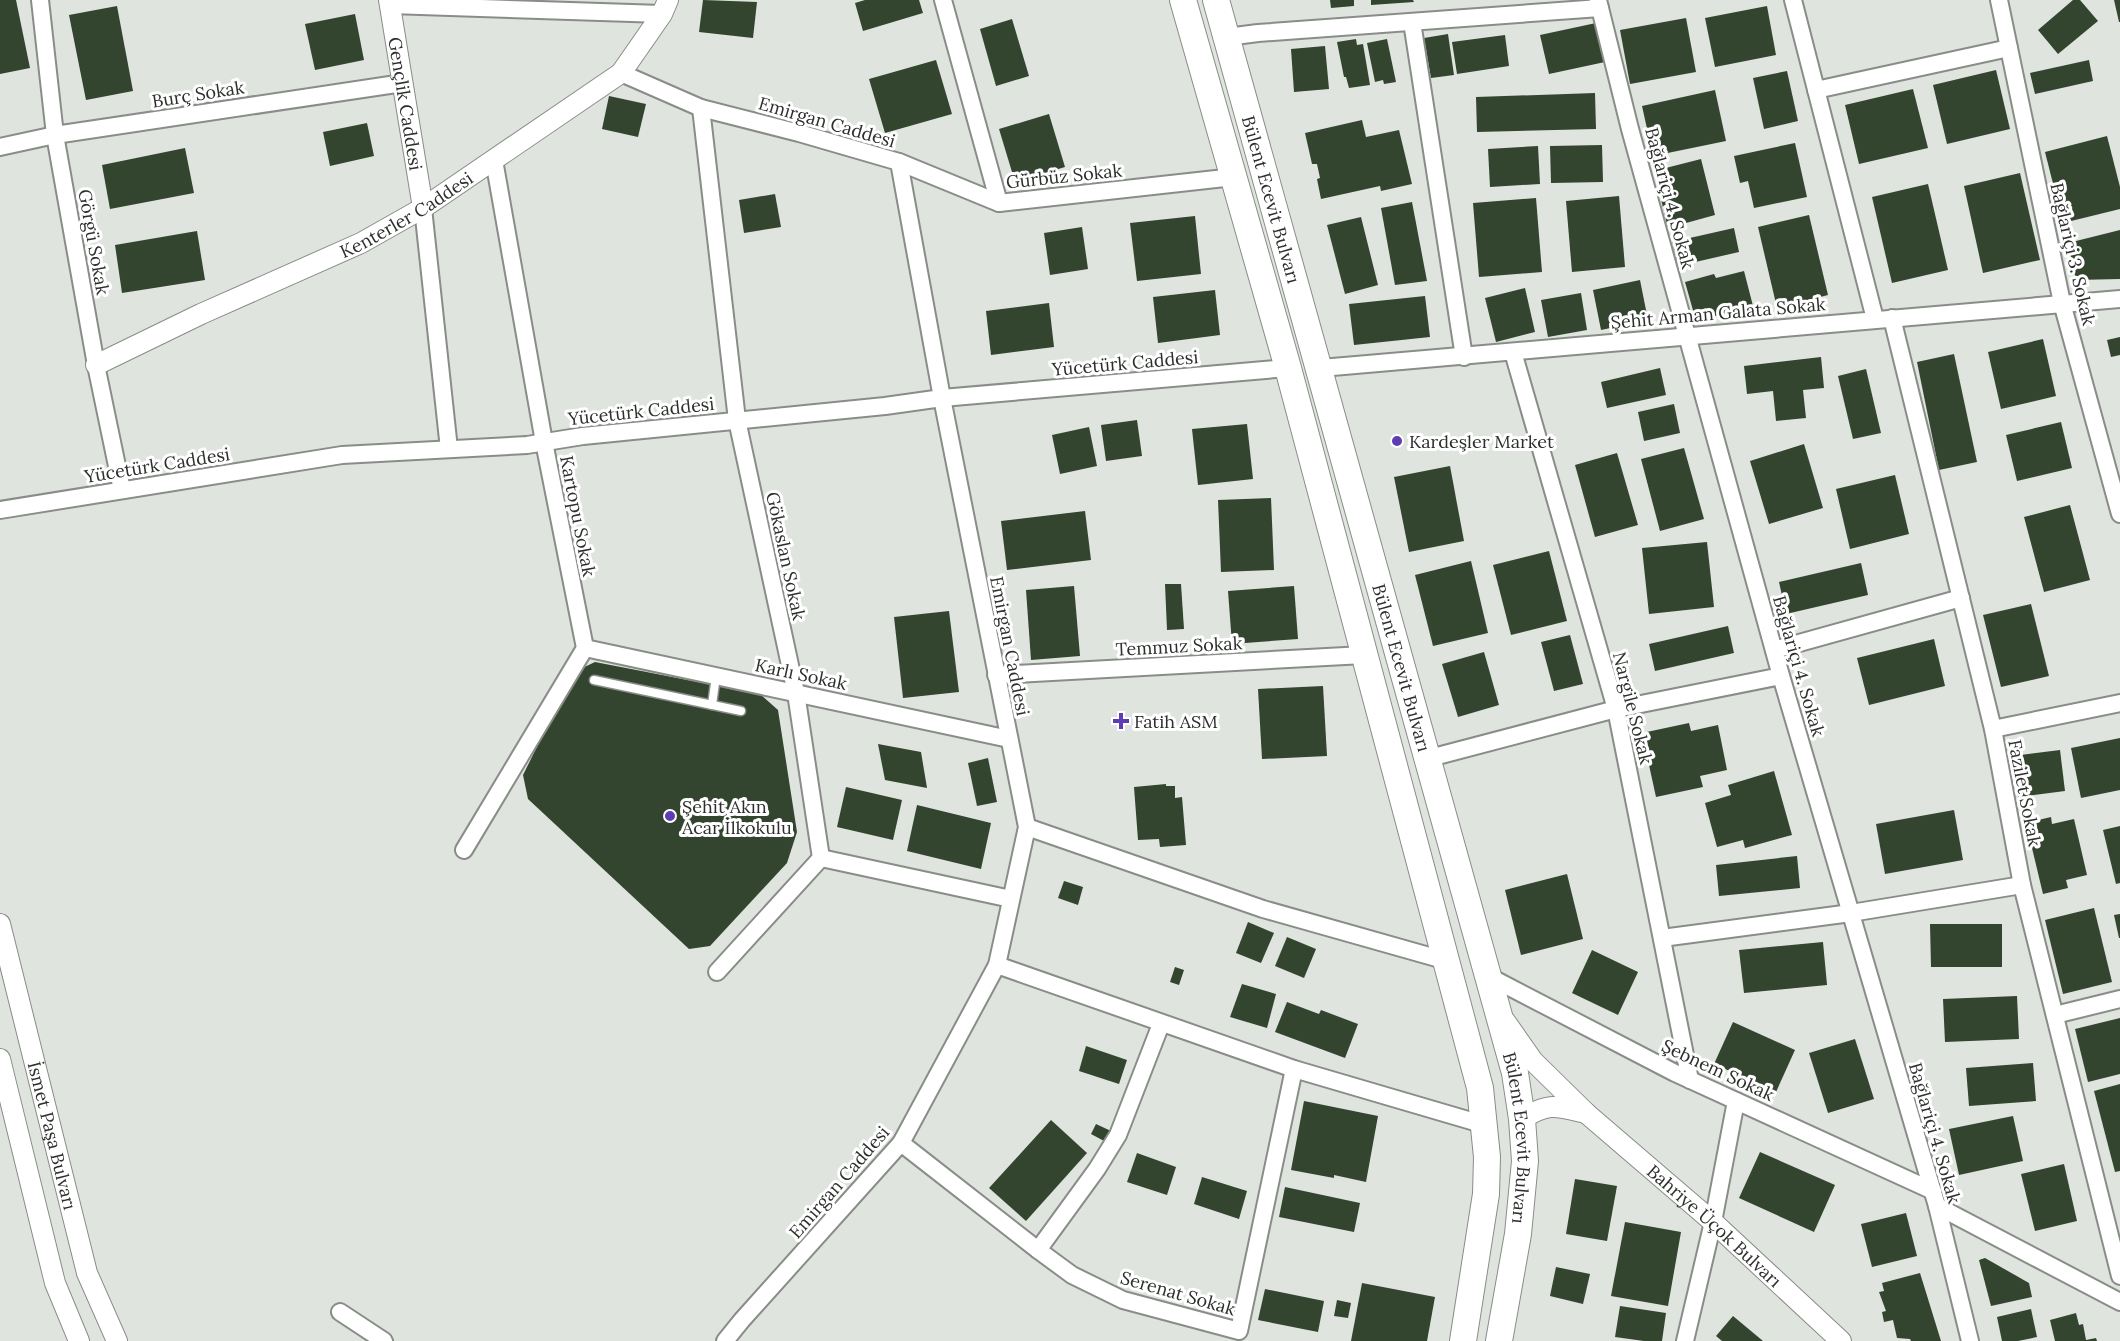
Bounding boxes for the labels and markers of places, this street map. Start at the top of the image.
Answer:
place label: Kardeşler Market [1409,430,1554,453]
marker: Kardeşler Market [1390,434,1404,448]
place label: Fatih ASM [1134,710,1218,733]
marker: Fatih ASM [1112,712,1130,730]
place label: Şehit Akın Acar İlkokulu [681,795,792,839]
marker: Şehit Akın Acar İlkokulu [663,809,677,823]

